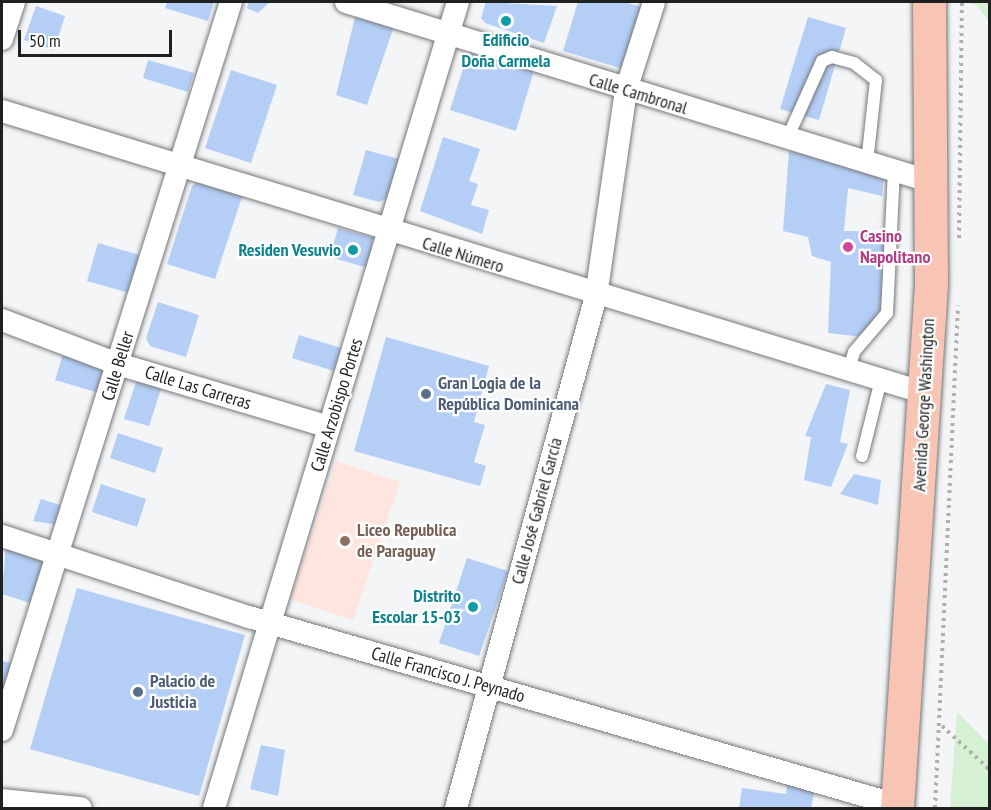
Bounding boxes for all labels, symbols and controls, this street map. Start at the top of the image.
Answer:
marker: Edificio Doña Carmela [499,14,513,28]
scale bar [21,18,176,56]
text: 50 m [29,29,61,52]
place label: Edificio Doña Carmela [461,30,551,72]
street label: Calle Cambronal [586,69,690,119]
place label: Casino Napolitano [860,226,930,268]
street label: Calle Número [420,232,506,278]
place label: Residen Vesuvio [238,239,341,261]
marker: Casino Napolitano [841,240,855,254]
marker: Residen Vesuvio [346,243,360,257]
street label: Avenida George Washington [909,318,939,492]
street label: Calle Beller [97,329,139,403]
street label: Calle Arzobispo Portes [306,336,368,474]
street label: Calle Las Carreras [142,362,254,414]
place label: Gran Logia de la República Dominicana [438,373,579,416]
marker: Gran Logia de la República Dominicana [419,387,433,401]
street label: Calle José Gabriel García [507,435,567,587]
place label: Liceo Republica de Paraguay [357,520,456,562]
marker: Liceo Republica de Paraguay [338,534,352,548]
place label: Distrito Escolar 15-03 [372,586,461,628]
marker: Distrito Escolar 15-03 [466,600,480,614]
street label: Calle Francisco J. Peynado [368,643,528,707]
place label: Palacio de Justicia [150,671,215,714]
marker: Palacio de Justicia [131,685,145,699]

